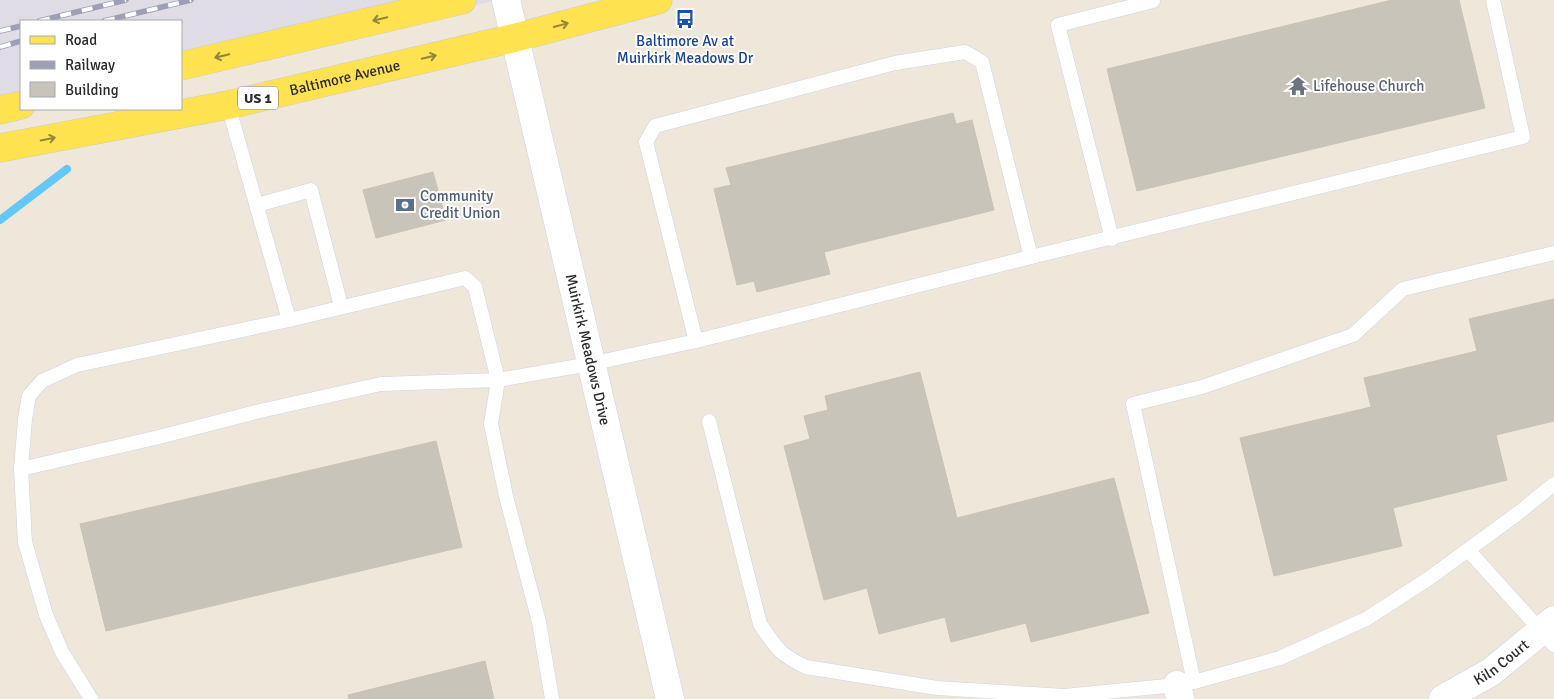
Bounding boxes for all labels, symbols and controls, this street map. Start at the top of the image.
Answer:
bus stop icon: Baltimore Av at Muirkirk Meadows Dr [674,8,696,30]
one-way arrow [373,15,389,24]
legend [20,20,182,110]
one-way arrow [552,20,568,30]
text: Road [65,31,97,49]
place label: Baltimore Av at Muirkirk Meadows Dr [617,32,754,67]
one-way arrow [214,52,230,61]
one-way arrow [421,52,437,61]
text: Railway [65,56,115,74]
street label: Baltimore Avenue [288,56,402,99]
temple icon: Lifehouse Church [1287,75,1309,97]
place label: Lifehouse Church [1313,77,1424,95]
text: Building [65,81,119,99]
road number: US 1 [238,86,278,110]
one-way arrow [40,133,56,143]
place label: Community Credit Union [420,187,501,222]
bank icon: Community Credit Union [394,194,416,216]
street label: Muirkirk Meadows Drive [562,272,614,427]
street label: Kiln Court [1470,636,1533,689]

